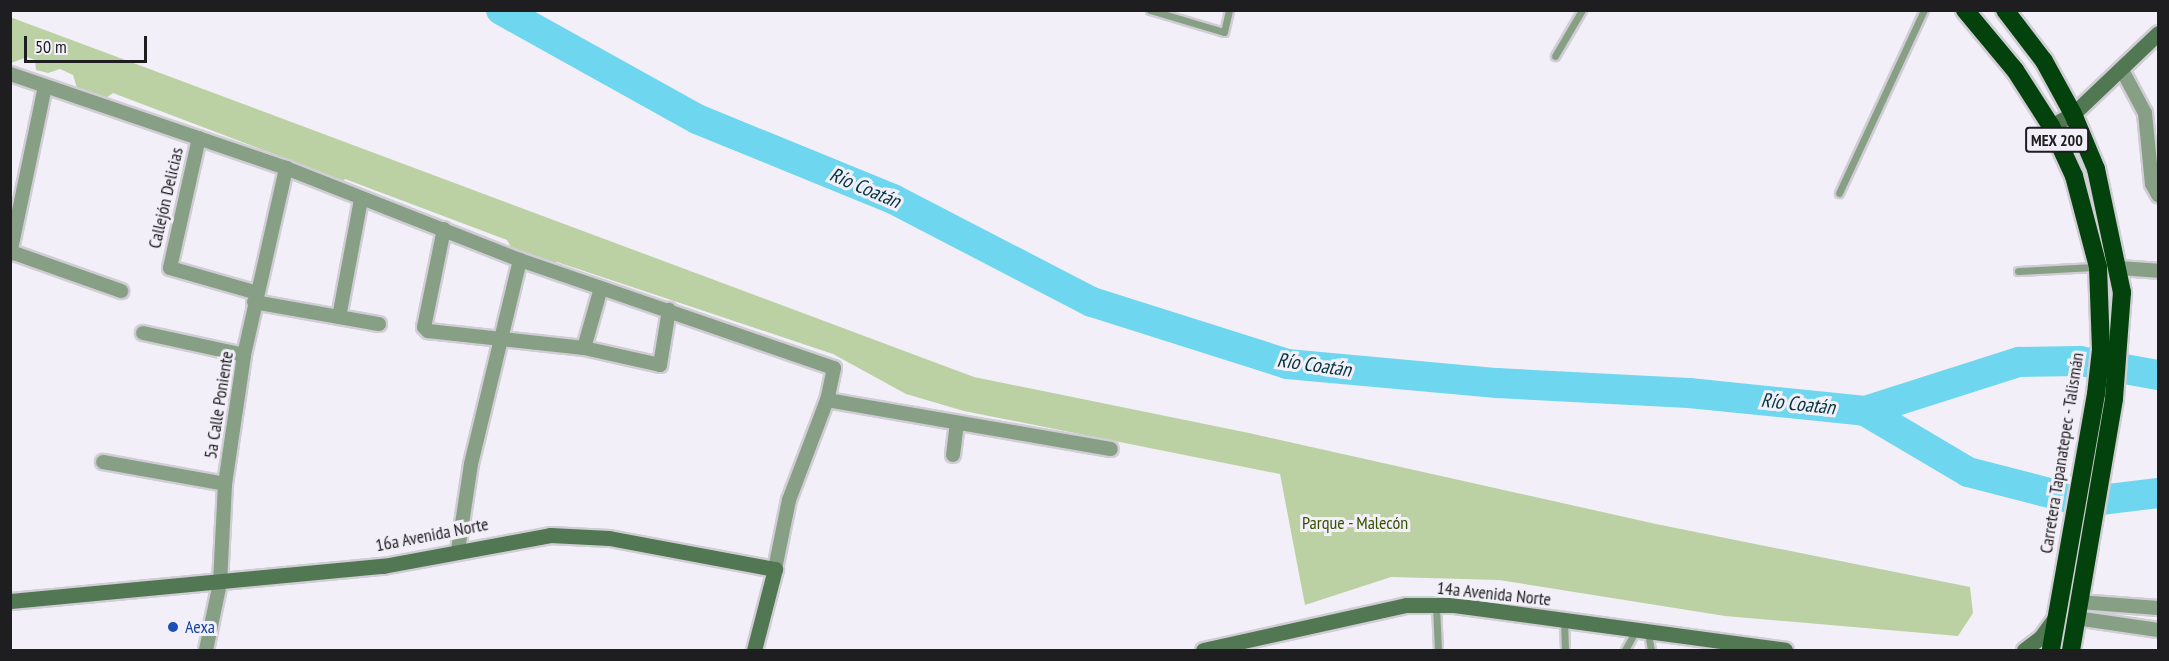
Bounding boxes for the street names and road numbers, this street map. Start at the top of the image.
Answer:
road number: MEX 200 [2024,127,2090,153]
street label: Callejón Delicias [144,145,188,251]
street label: 5a Calle Poniente [200,350,238,460]
street label: Carretera Tapanatepec - Talismán [2035,350,2089,556]
street label: 16a Avenida Norte [373,513,491,557]
street label: 14a Avenida Norte [1436,577,1552,611]

